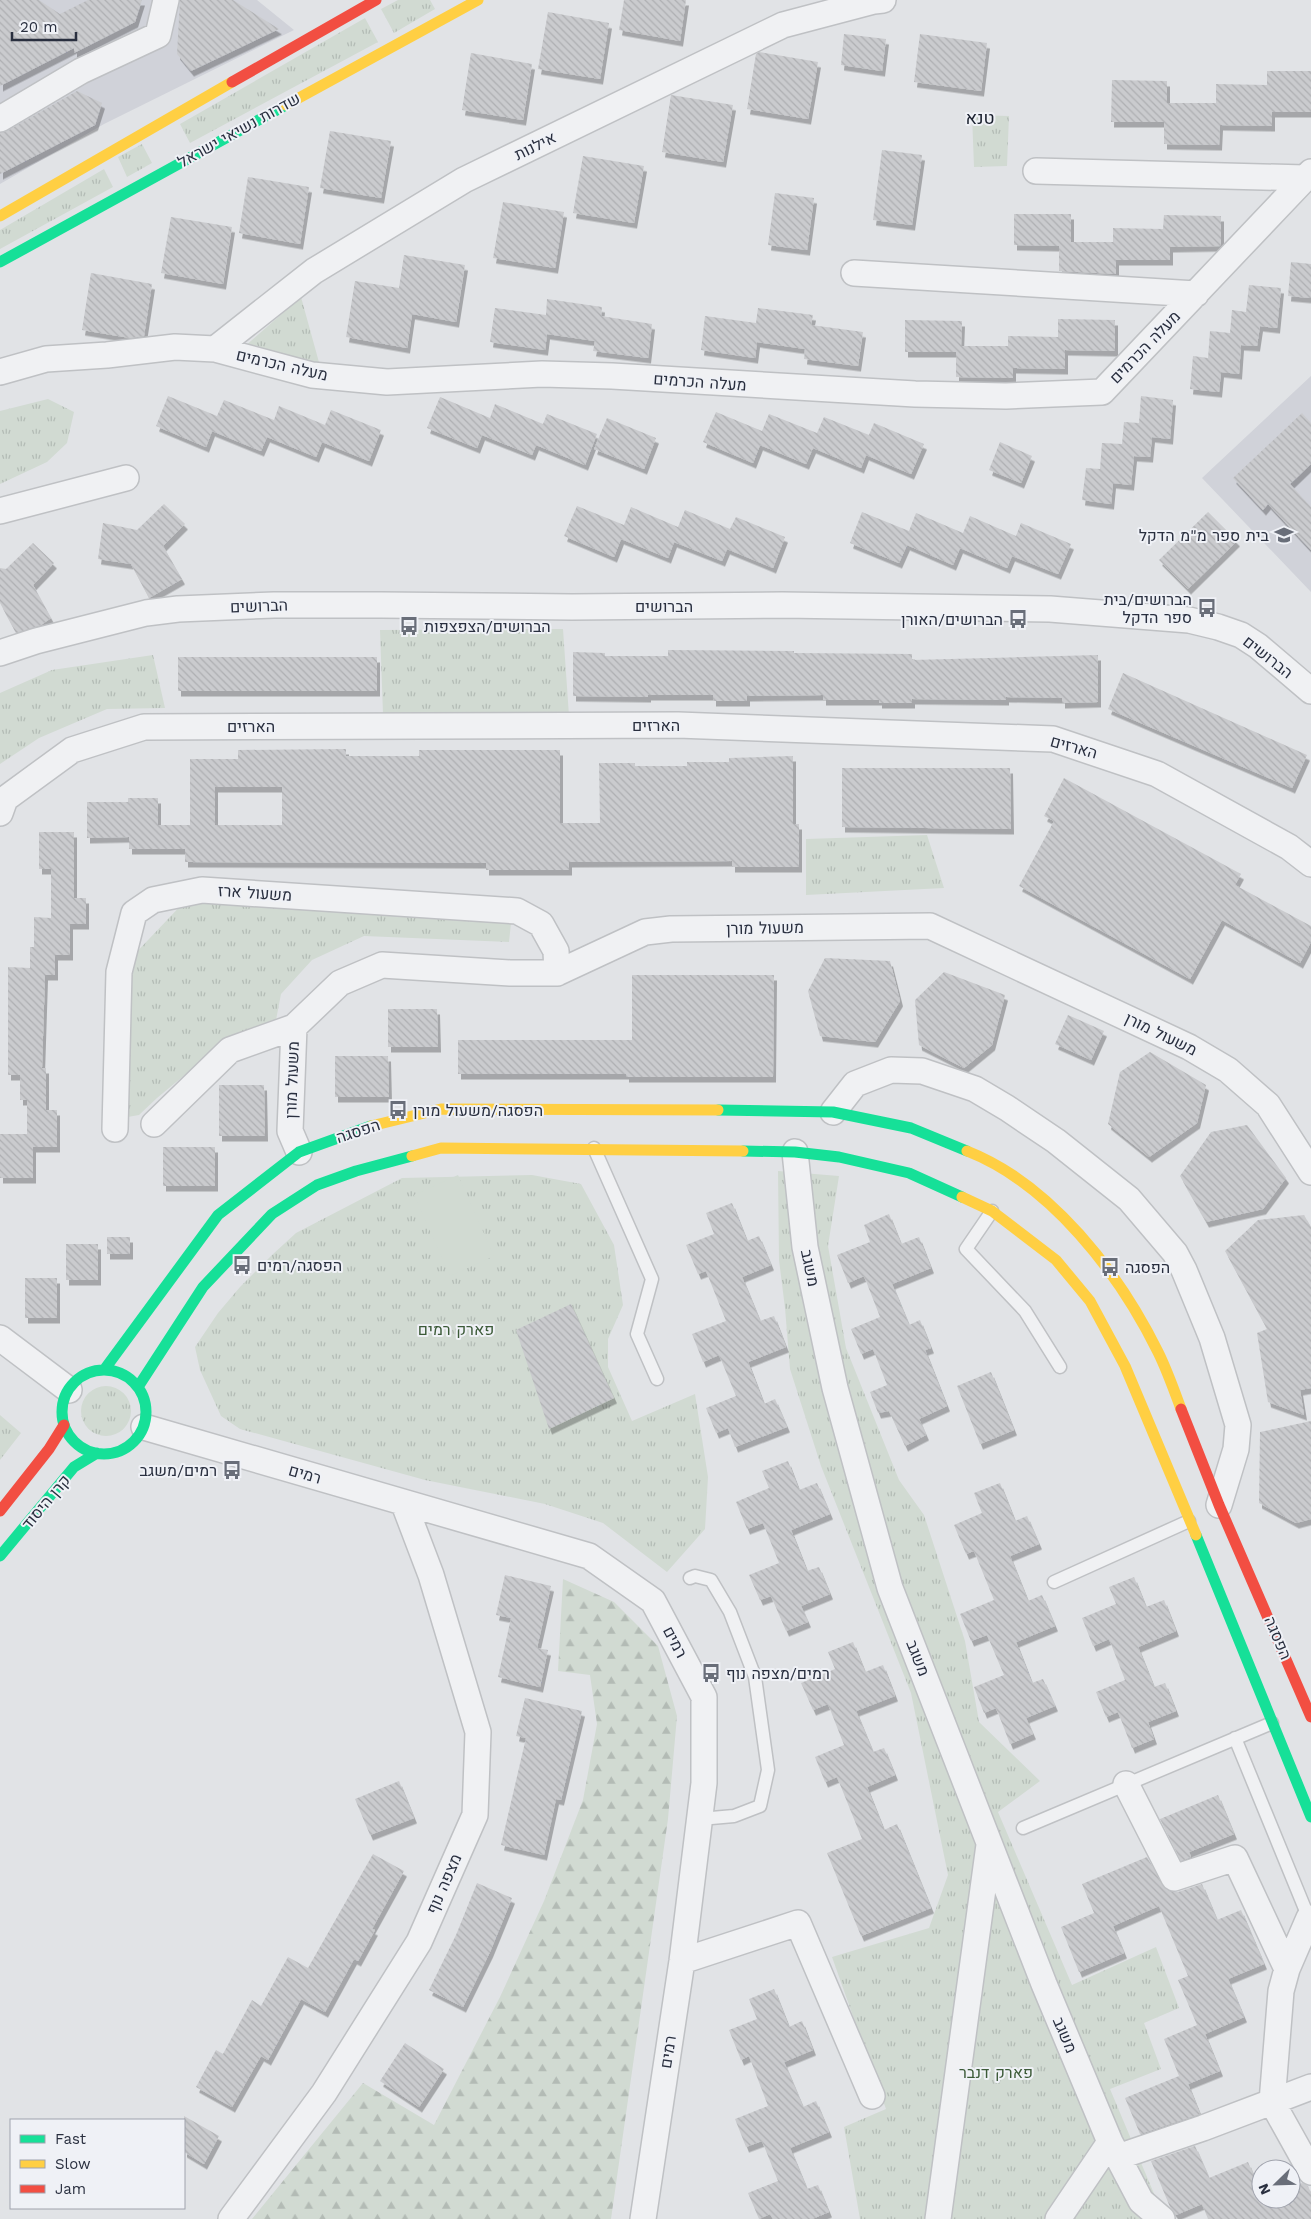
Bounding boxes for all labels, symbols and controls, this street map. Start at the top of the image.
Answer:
scale bar [12,10,76,42]
text: 20 m [20,18,58,36]
street label: שדרות נשיאי ישראל [175,89,303,171]
district label: טנא [965,107,995,128]
street label: אילנות [511,128,559,164]
street label: מעלה הכרמים [1106,307,1184,387]
street label: מעלה הכרמים [234,345,330,385]
street label: מעלה הכרמים [653,369,747,395]
school or university icon: בית ספר מ"מ הדקל [1273,524,1295,546]
place label: בית ספר מ"מ הדקל [1139,526,1270,545]
place label: הברושים/בית ספר הדקל [1104,590,1192,627]
street label: הברושים [230,595,288,617]
street label: הברושים [635,597,693,616]
bus stop icon: הברושים/בית ספר הדקל [1196,597,1218,619]
bus stop icon: הברושים/האורן [1007,608,1029,630]
place label: הברושים/האורן [901,610,1003,629]
bus stop icon: הברושים/הצפצפות [398,615,420,637]
place label: הברושים/הצפצפות [424,617,551,636]
street label: הברושים [1239,632,1297,682]
street label: הארזים [632,716,680,735]
street label: הארזים [227,717,275,736]
street label: הארזים [1048,731,1100,763]
street label: משעול ארז [217,881,293,905]
street label: משעול מורן [726,918,804,938]
street label: משעול מורן [1122,1008,1200,1060]
street label: משעול מורן [281,1041,303,1119]
bus stop icon: הפסגה/משעול מורן [387,1099,409,1121]
place label: הפסגה/משעול מורן [413,1101,543,1120]
street label: הפסגה [334,1115,382,1147]
street label: משגב [797,1248,823,1288]
bus stop icon: הפסגה/רמים [231,1254,253,1276]
place label: הפסגה/רמים [257,1256,342,1275]
bus stop icon: הפסגה [1099,1256,1121,1278]
place label: הפסגה [1125,1258,1170,1277]
park label: פארק רמים [418,1320,494,1339]
bus stop icon: רמים/משגב [221,1459,243,1481]
street label: רמים [287,1460,323,1488]
place label: רמים/משגב [140,1461,217,1480]
street label: קרן היסוד [18,1471,74,1533]
street label: הפסגה [1260,1613,1296,1663]
street label: רמים [659,1623,691,1661]
street label: משגב [902,1637,934,1679]
bus stop icon: רמים/מצפה נוף [700,1662,722,1684]
place label: רמים/מצפה נוף [726,1664,830,1683]
street label: מצפה נוף [422,1851,466,1917]
street label: משגב [1049,2014,1081,2056]
street label: רמים [656,2034,680,2070]
park label: פארק דנבר [959,2063,1033,2082]
legend [10,2119,185,2209]
text: Fast [55,2130,87,2148]
text: Slow [55,2155,91,2173]
north arrow [1251,2159,1301,2209]
text: Jam [55,2180,86,2198]
text: N [1255,2181,1273,2197]

